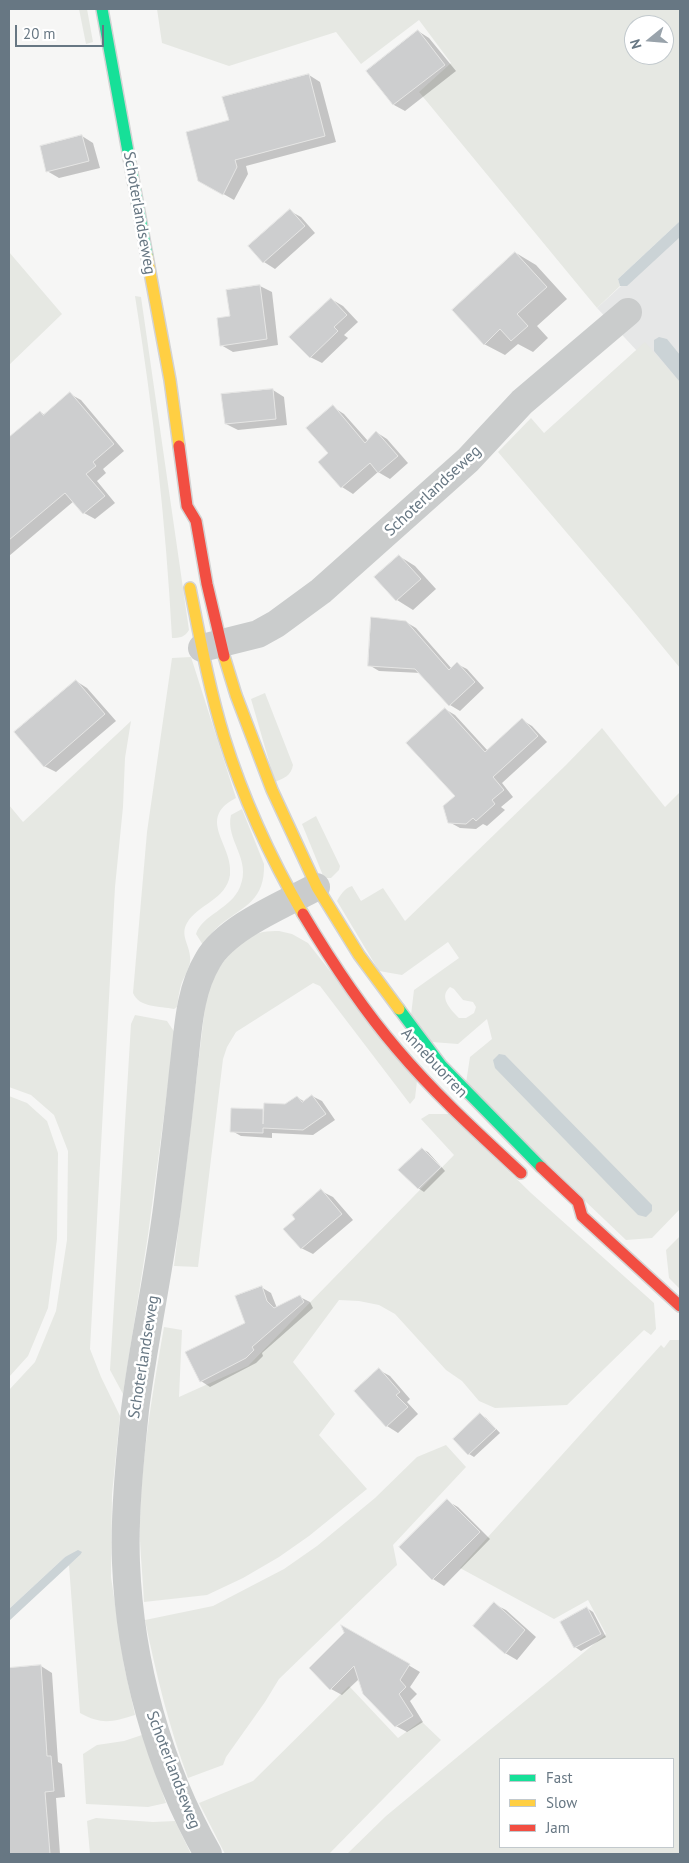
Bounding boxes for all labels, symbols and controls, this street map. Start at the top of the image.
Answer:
scale bar [18,15,106,47]
north arrow [624,15,674,65]
text: 20 m [23,24,56,43]
text: N [626,37,646,51]
street label: Schoterlandseweg [119,150,159,276]
street label: Schoterlandseweg [381,441,485,541]
street label: Annebuorren [397,1024,471,1102]
street label: Schoterlandseweg [125,1294,163,1420]
street label: Schoterlandseweg [142,1708,204,1832]
legend [499,1758,674,1848]
text: Fast [546,1768,573,1787]
text: Slow [546,1793,577,1812]
text: Jam [546,1818,570,1837]

